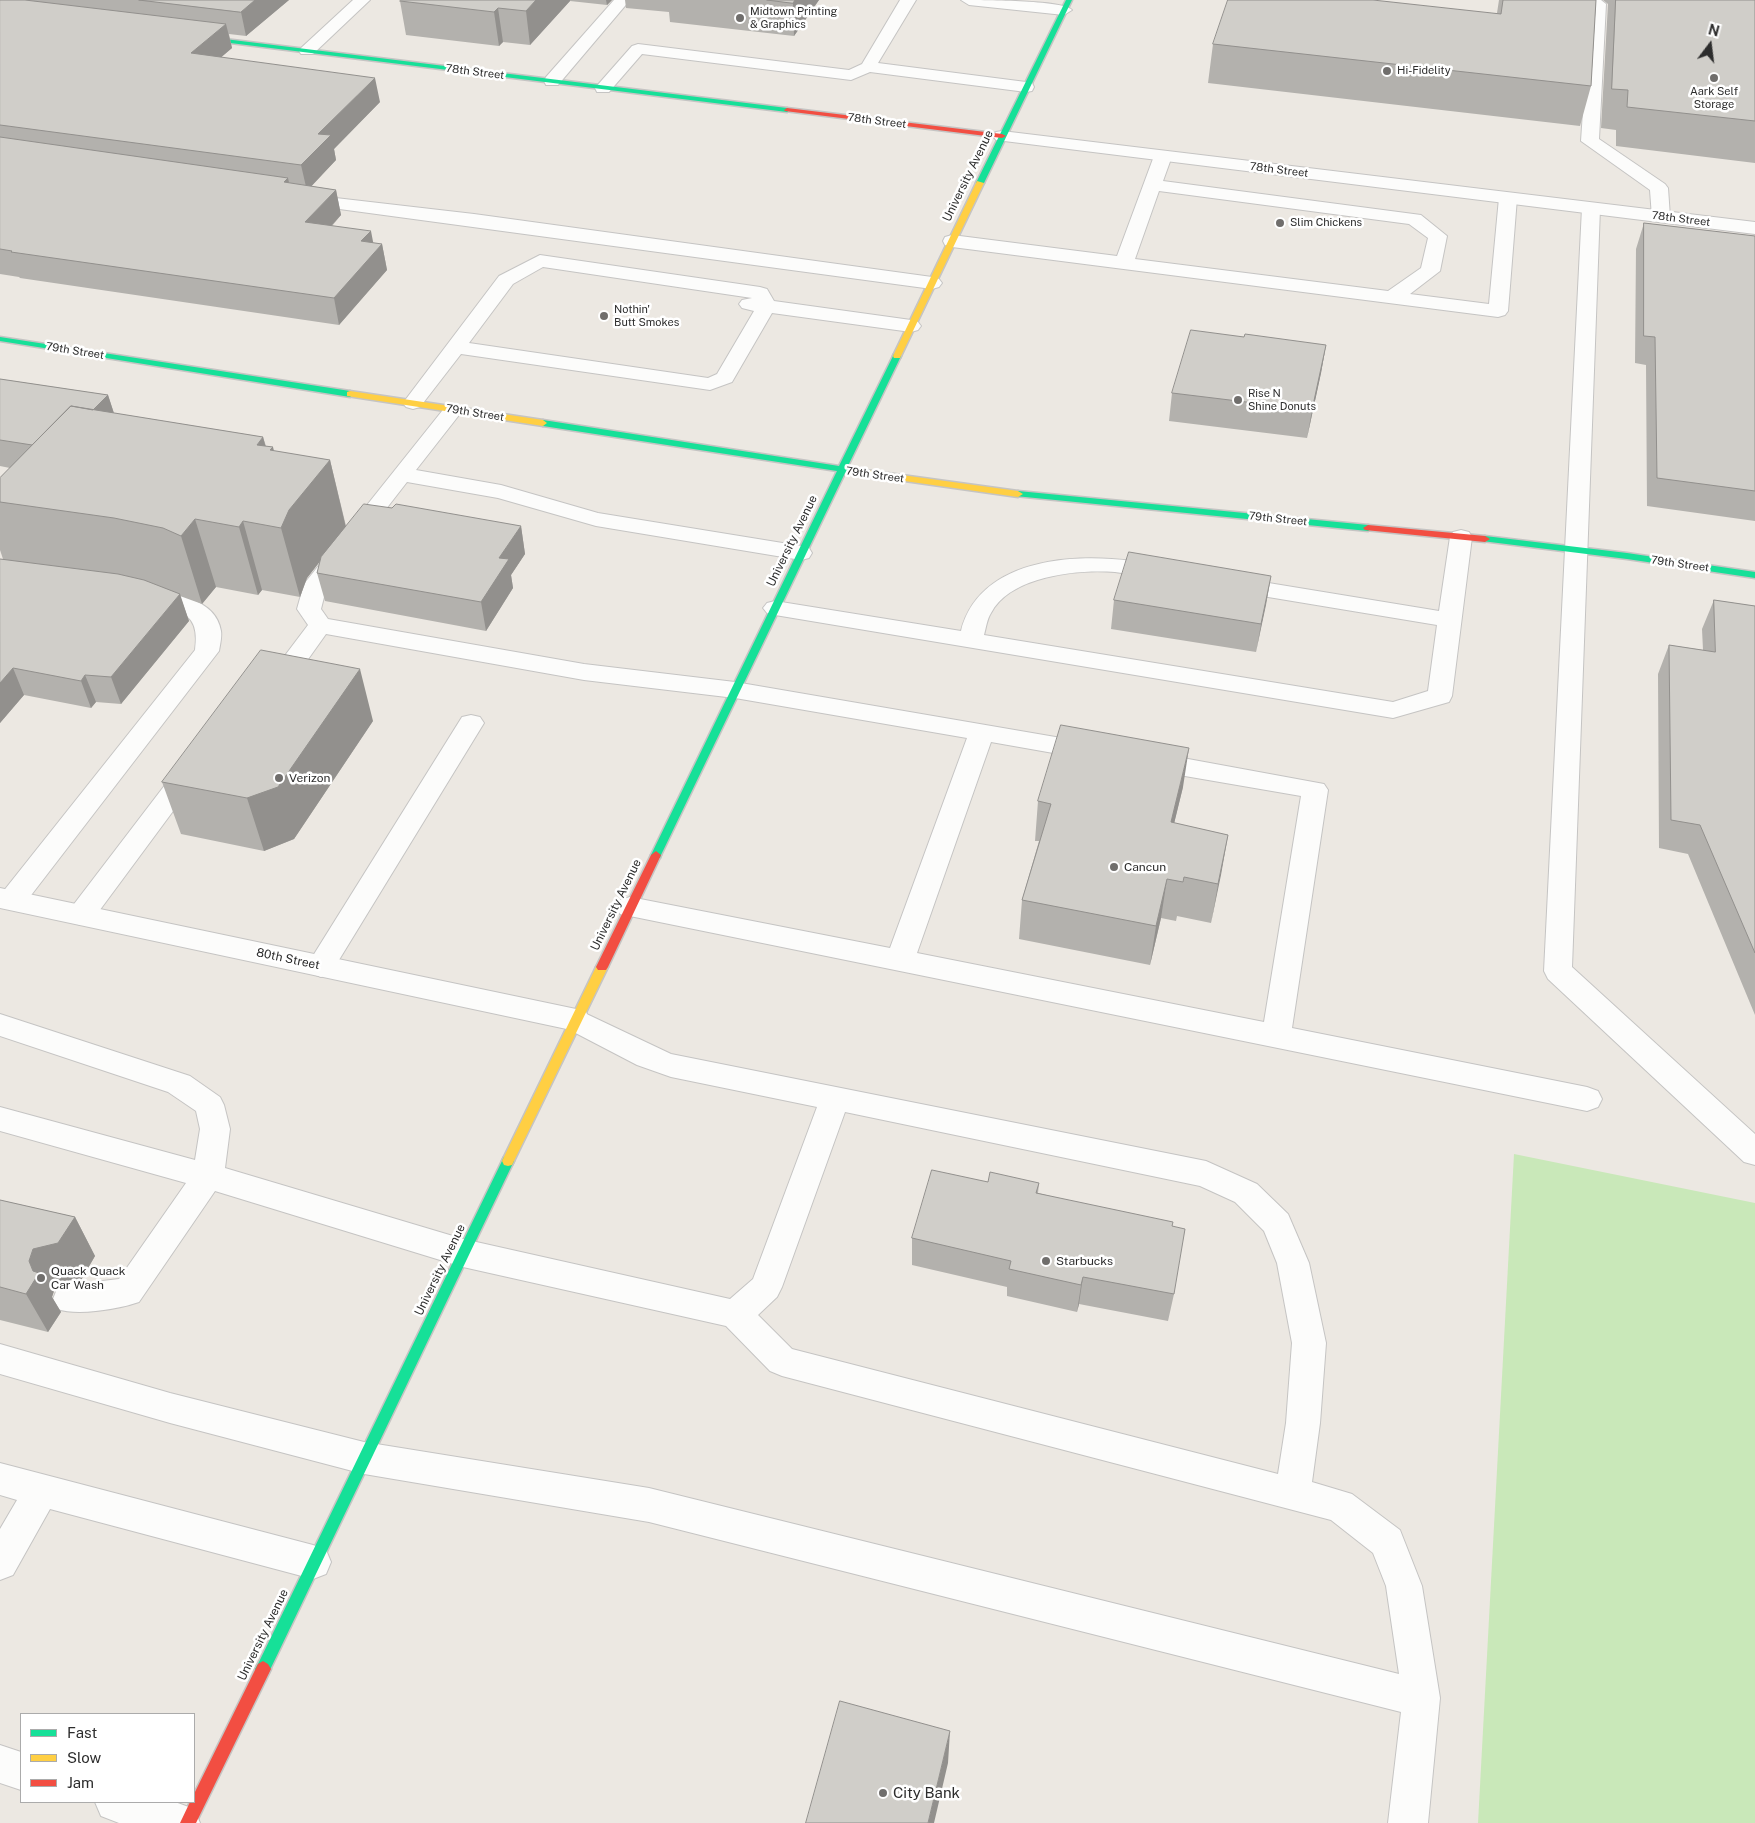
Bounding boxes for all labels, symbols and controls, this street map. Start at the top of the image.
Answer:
place label: Midtown Printing & Graphics [750,5,837,31]
marker: Midtown Printing & Graphics [734,12,746,24]
north arrow [1685,20,1735,70]
text: N [1707,21,1721,40]
street label: 78th Street [445,62,505,82]
place label: Hi-Fidelity [1397,64,1451,78]
marker: Hi-Fidelity [1381,65,1393,77]
marker: Aark Self Storage [1708,72,1720,84]
place label: Aark Self Storage [1690,85,1738,111]
street label: 78th Street [847,111,907,131]
street label: University Avenue [940,128,996,224]
street label: 78th Street [1249,160,1309,180]
street label: 78th Street [1651,209,1711,229]
place label: Slim Chickens [1290,216,1362,230]
marker: Slim Chickens [1274,217,1286,229]
place label: Nothin' Butt Smokes [614,303,679,329]
marker: Nothin' Butt Smokes [598,310,610,322]
street label: 79th Street [45,340,105,362]
place label: Rise N Shine Donuts [1248,387,1316,413]
marker: Rise N Shine Donuts [1232,394,1244,406]
street label: 79th Street [445,402,505,424]
street label: 79th Street [845,464,905,486]
street label: University Avenue [764,493,820,589]
street label: 79th Street [1248,509,1308,529]
street label: 79th Street [1650,553,1710,575]
place label: Verizon [289,771,330,785]
marker: Verizon [273,772,285,784]
street label: University Avenue [588,857,644,953]
place label: Cancun [1124,860,1166,874]
marker: Cancun [1108,861,1120,873]
street label: 80th Street [255,945,321,973]
street label: University Avenue [412,1222,468,1318]
place label: Starbucks [1056,1254,1113,1268]
marker: Starbucks [1040,1255,1052,1267]
place label: Quack Quack Car Wash [51,1264,125,1292]
marker: Quack Quack Car Wash [35,1272,47,1284]
street label: University Avenue [235,1587,291,1683]
legend [20,1713,195,1803]
text: Fast [67,1724,97,1741]
text: Slow [67,1749,101,1766]
text: Jam [67,1774,94,1791]
place label: City Bank [893,1784,960,1802]
marker: City Bank [877,1787,889,1799]

